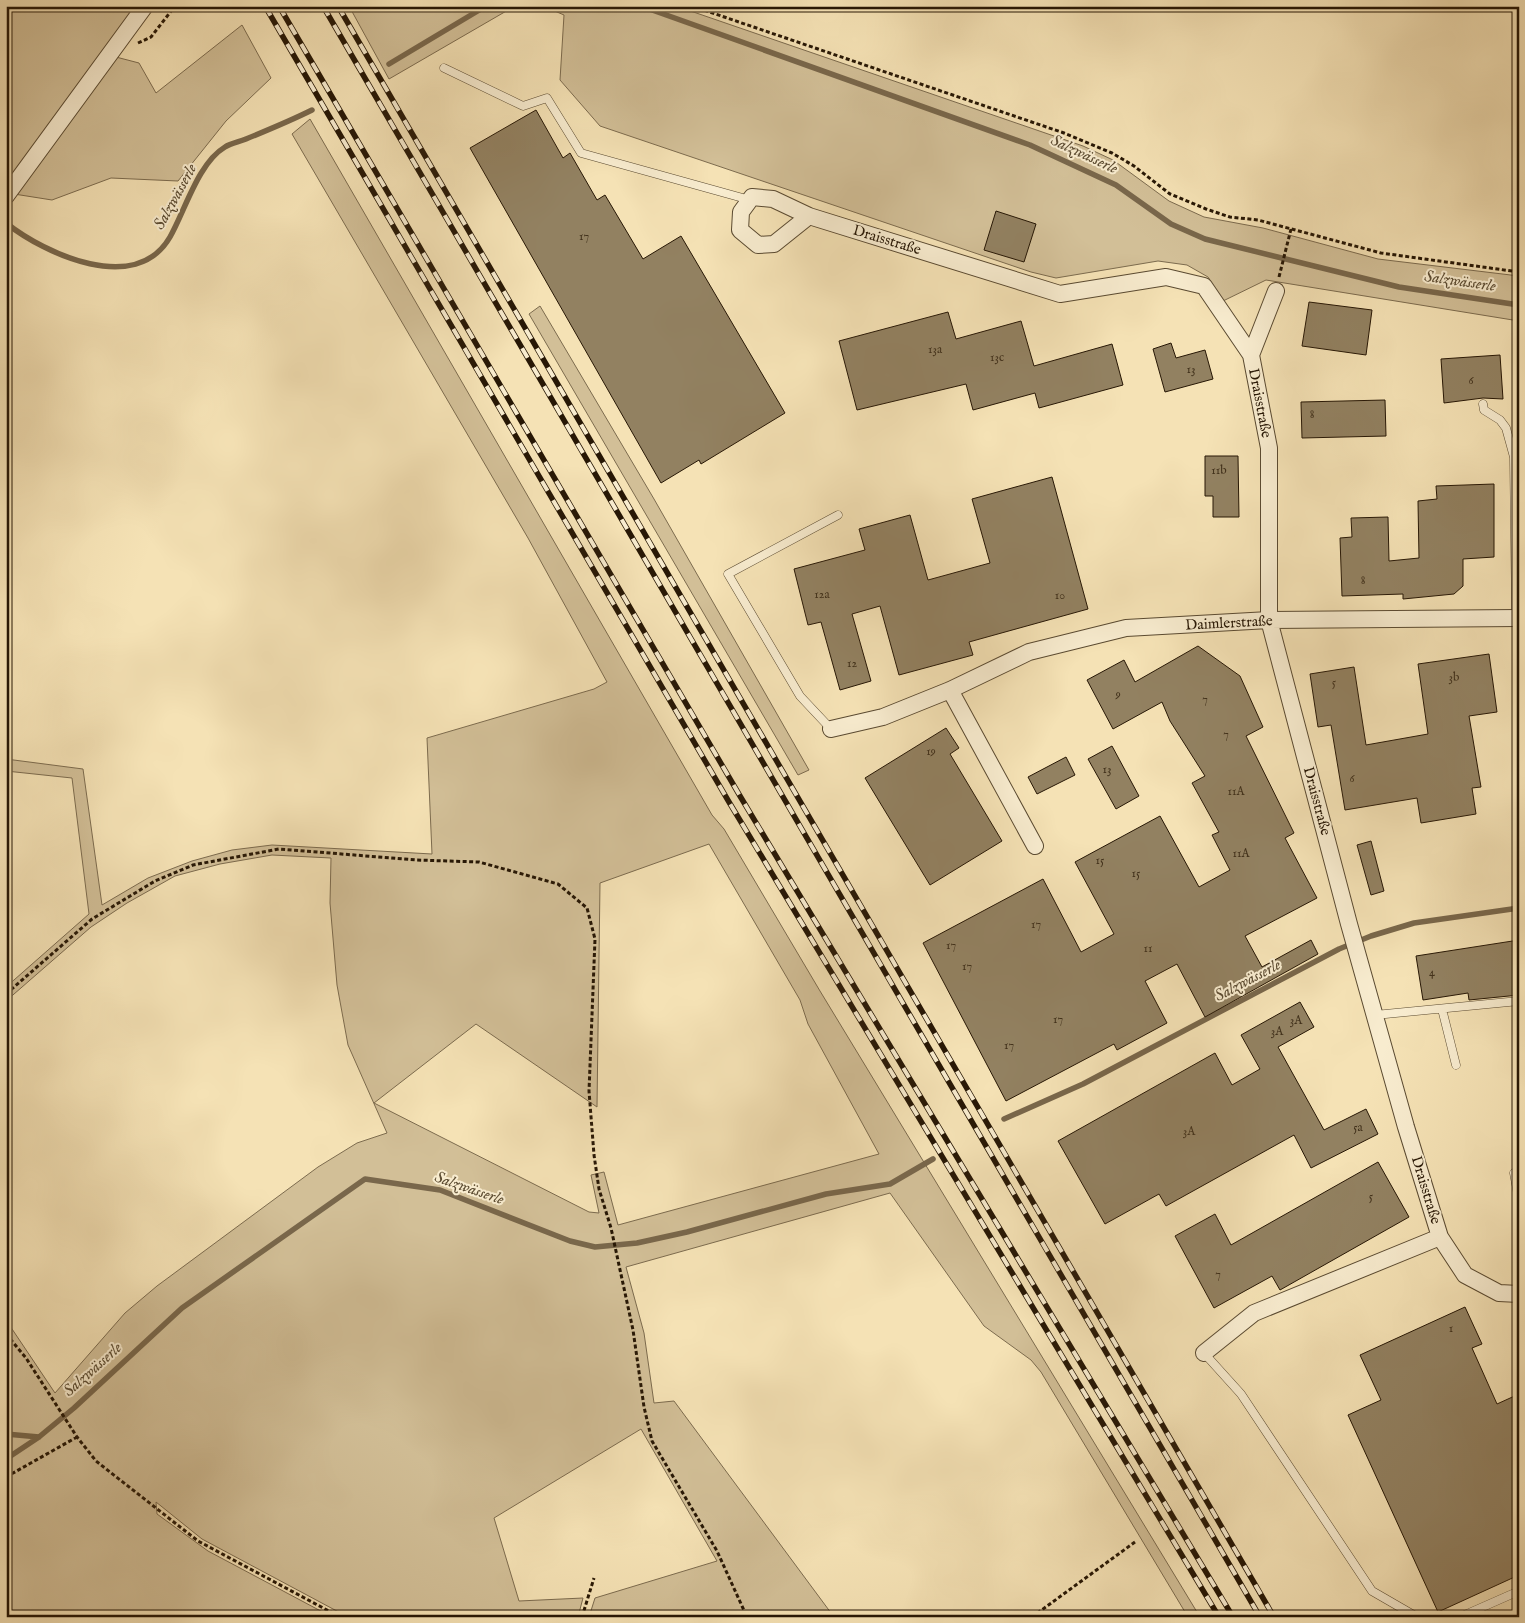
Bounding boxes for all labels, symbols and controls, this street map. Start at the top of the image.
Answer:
water label: Salzwässerle [1047,131,1121,180]
water label: Salzwässerle [150,160,203,233]
street label: Draisstraße [851,221,924,259]
house number: 17 [579,229,589,244]
water label: Salzwässerle [1423,267,1498,297]
house number: 13a [928,342,943,357]
house number: 13c [990,350,1004,365]
house number: 13 [1187,362,1195,377]
street label: Draisstraße [1244,367,1276,439]
house number: 6 [1468,373,1474,388]
house number: 8 [1310,407,1315,422]
house number: 11b [1211,463,1227,478]
house number: 8 [1361,573,1366,588]
house number: 12a [814,587,830,602]
house number: 10 [1055,588,1065,603]
street label: Daimlerstraße [1185,611,1273,635]
house number: 12 [847,656,857,671]
house number: 3b [1449,670,1459,685]
house number: 5 [1332,675,1337,690]
house number: 9 [1114,687,1121,702]
house number: 7 [1202,692,1208,707]
house number: 7 [1223,727,1229,742]
house number: 19 [926,744,936,759]
house number: 13 [1103,762,1111,777]
street label: Draisstraße [1299,765,1335,838]
house number: 6 [1349,771,1355,786]
house number: 11A [1227,784,1245,799]
house number: 11A [1232,846,1250,861]
house number: 15 [1096,853,1105,868]
house number: 15 [1132,866,1141,881]
house number: 17 [1031,917,1041,932]
house number: 17 [946,938,956,953]
house number: 11 [1144,941,1152,956]
water label: Salzwässerle [1212,955,1285,1007]
house number: 17 [962,959,972,974]
house number: 4 [1429,965,1435,980]
house number: 17 [1053,1012,1063,1027]
house number: 3A [1290,1013,1303,1028]
house number: 3A [1271,1024,1284,1039]
house number: 17 [1004,1038,1014,1053]
house number: 5a [1353,1120,1364,1135]
house number: 3A [1183,1124,1196,1139]
street label: Draisstraße [1407,1154,1445,1227]
water label: Salzwässerle [432,1168,507,1210]
house number: 5 [1369,1189,1374,1204]
house number: 7 [1215,1267,1221,1282]
house number: 1 [1449,1321,1453,1336]
water label: Salzwässerle [60,1338,127,1402]

